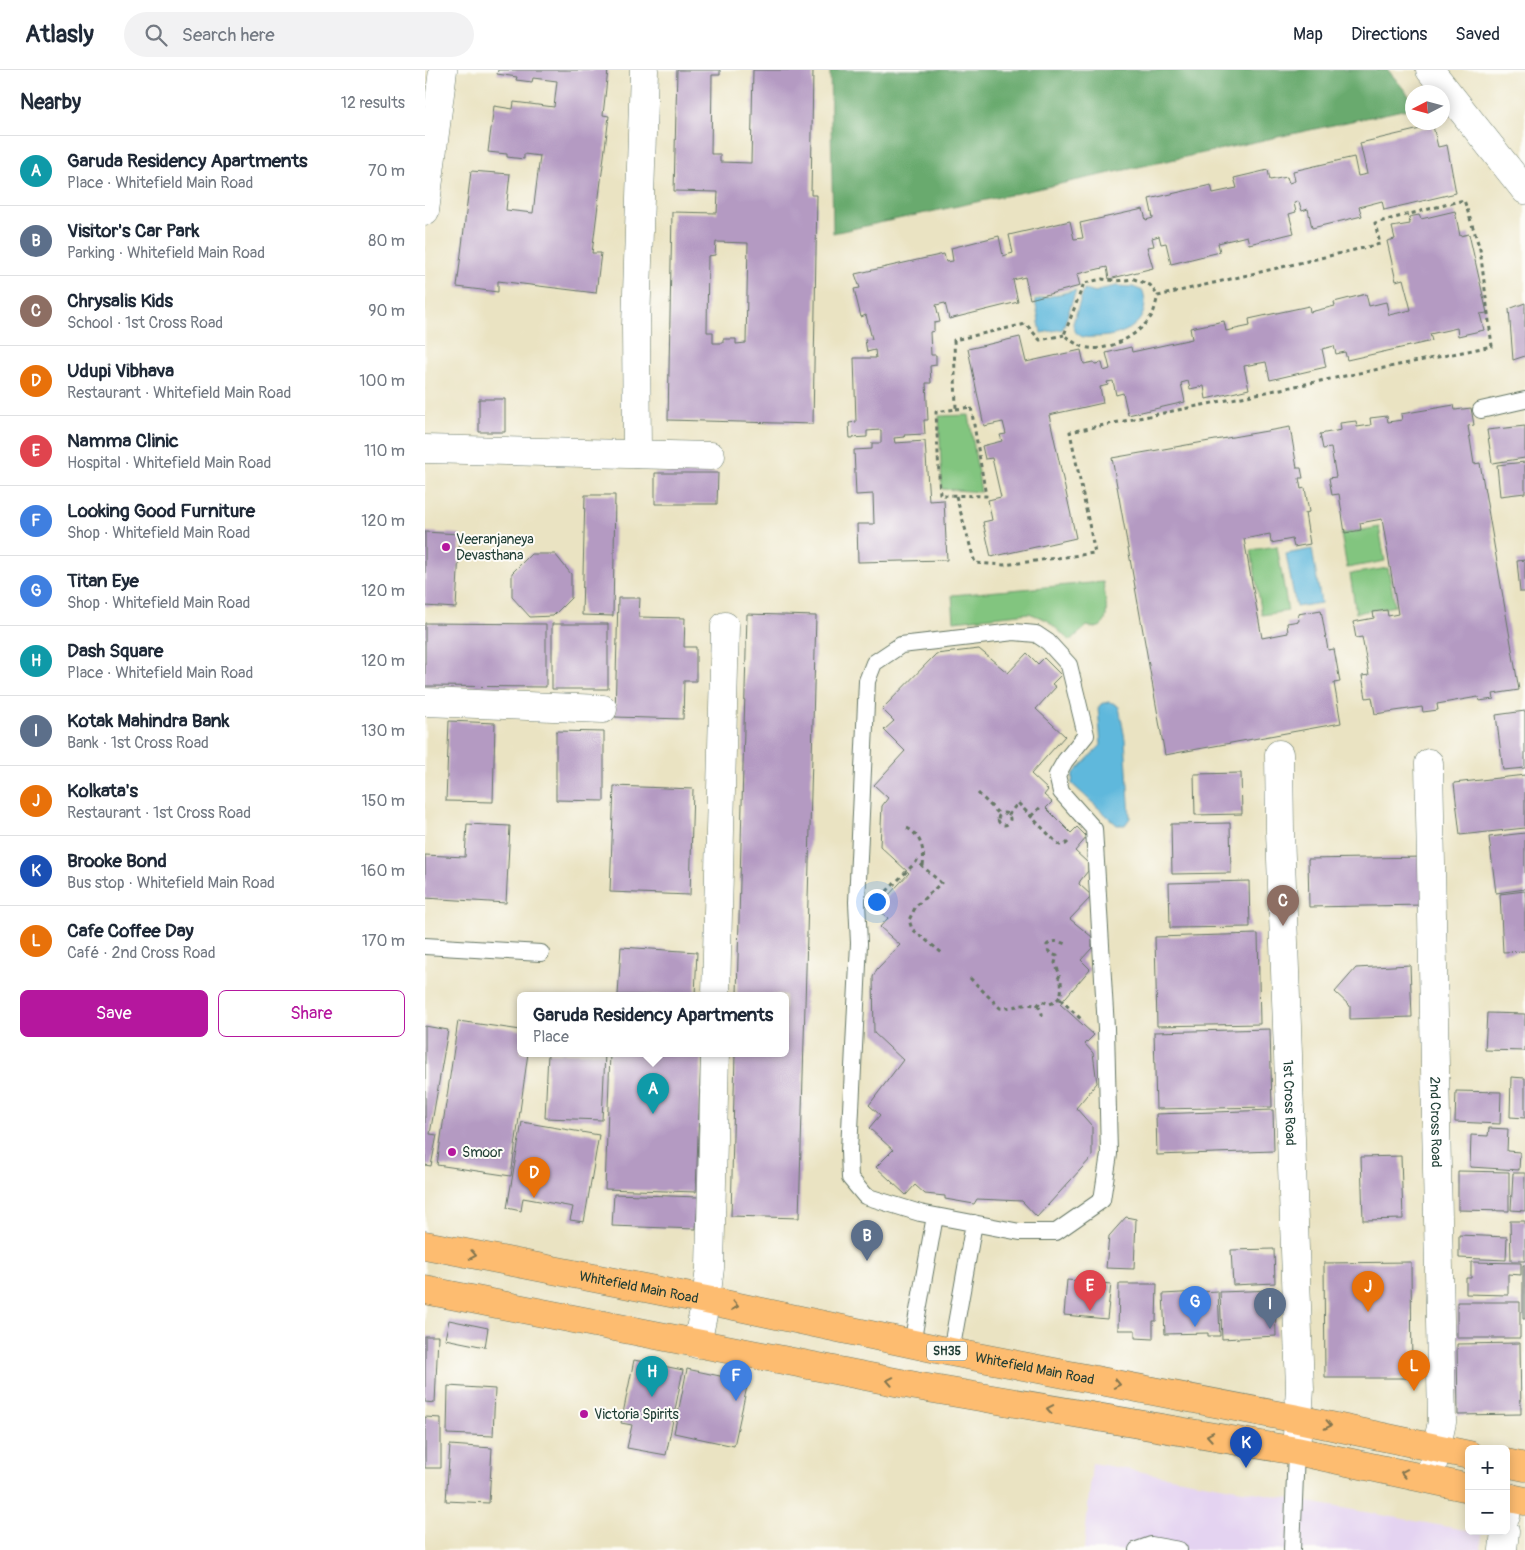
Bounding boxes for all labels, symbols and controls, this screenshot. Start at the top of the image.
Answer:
search box [124,12,474,57]
text: Atlasly [25,20,94,49]
icon: search [142,21,170,49]
text: Search here [182,23,275,47]
text: Map [1293,23,1323,46]
text: Directions [1351,23,1427,46]
text: Saved [1455,23,1500,46]
north arrow [1405,85,1450,130]
text: Nearby [20,89,81,116]
text: 12 results [341,93,405,113]
text: Garuda Residency Apartments [67,149,308,173]
text: A [31,161,41,181]
text: 70 m [368,161,405,181]
text: Place · Whitefield Main Road [67,173,253,193]
text: Visitor's Car Park [67,219,199,243]
text: B [31,231,41,251]
text: 80 m [368,231,405,251]
text: Parking · Whitefield Main Road [67,243,265,263]
text: Chrysalis Kids [67,289,173,313]
text: C [31,301,41,321]
text: 90 m [368,301,405,321]
text: School · 1st Cross Road [67,313,223,333]
text: Udupi Vibhava [67,359,174,383]
text: D [31,371,41,391]
text: 100 m [359,371,405,391]
text: Restaurant · Whitefield Main Road [67,383,291,403]
text: Namma Clinic [67,429,179,453]
text: E [32,441,40,461]
text: 110 m [364,441,405,461]
text: Hospital · Whitefield Main Road [67,453,271,473]
text: Looking Good Furniture [67,499,255,523]
text: F [31,511,41,531]
text: 120 m [361,511,405,531]
text: Shop · Whitefield Main Road [67,523,250,543]
place label: Veeranjaneya Devasthana [456,531,534,564]
marker: Veeranjaneya Devasthana [440,541,452,553]
text: Titan Eye [67,569,139,593]
text: G [31,581,41,601]
text: 120 m [361,581,405,601]
text: Shop · Whitefield Main Road [67,593,250,613]
text: Dash Square [67,639,163,663]
text: H [31,651,41,671]
text: 120 m [361,651,405,671]
text: Place · Whitefield Main Road [67,663,253,683]
text: Kotak Mahindra Bank [67,709,230,733]
text: I [34,721,38,741]
text: 130 m [361,721,405,741]
text: Bank · 1st Cross Road [67,733,209,753]
text: Kolkata's [67,779,138,803]
text: J [32,791,40,811]
text: 150 m [361,791,405,811]
text: Restaurant · 1st Cross Road [67,803,251,823]
text: Brooke Bond [67,849,167,873]
text: K [31,861,41,881]
text: 160 m [361,861,405,881]
text: Bus stop · Whitefield Main Road [67,873,275,893]
pin: C [1267,885,1299,926]
your location [864,889,890,915]
text: Cafe Coffee Day [67,919,194,943]
text: L [31,931,41,951]
text: 170 m [362,931,405,951]
text: Café · 2nd Cross Road [67,943,216,963]
button: Save [20,990,208,1037]
button: Share [218,990,405,1037]
popup [517,992,789,1057]
text: Garuda Residency Apartments [533,1003,773,1027]
text: Place [533,1027,569,1047]
street label: 1st Cross Road [1280,1060,1300,1146]
pin: A [637,1073,669,1114]
street label: 2nd Cross Road [1427,1076,1445,1168]
place label: Smoor [462,1144,503,1161]
marker: Smoor [446,1146,458,1158]
pin: D [518,1157,550,1198]
pin: B [851,1220,883,1261]
one-way arrow [468,1249,477,1259]
street label: Whitefield Main Road [578,1267,700,1307]
pin: E [1074,1270,1106,1311]
pin: J [1352,1271,1384,1312]
pin: G [1179,1286,1211,1327]
pin: I [1254,1288,1286,1329]
one-way arrow [731,1301,740,1311]
road number: SH35 [927,1342,967,1360]
street label: Whitefield Main Road [974,1348,1096,1388]
pin: L [1398,1350,1430,1391]
pin: H [636,1356,668,1397]
pin: F [720,1360,752,1401]
one-way arrow [885,1376,894,1386]
one-way arrow [1113,1379,1122,1389]
one-way arrow [1046,1404,1054,1414]
place label: Victoria Spirits [594,1406,680,1423]
marker: Victoria Spirits [578,1408,590,1420]
one-way arrow [1324,1420,1333,1430]
pin: K [1230,1427,1262,1468]
one-way arrow [1206,1432,1214,1442]
map controls [1465,1445,1510,1535]
button: + [1465,1445,1510,1490]
one-way arrow [1400,1468,1409,1479]
button: − [1465,1490,1510,1535]

